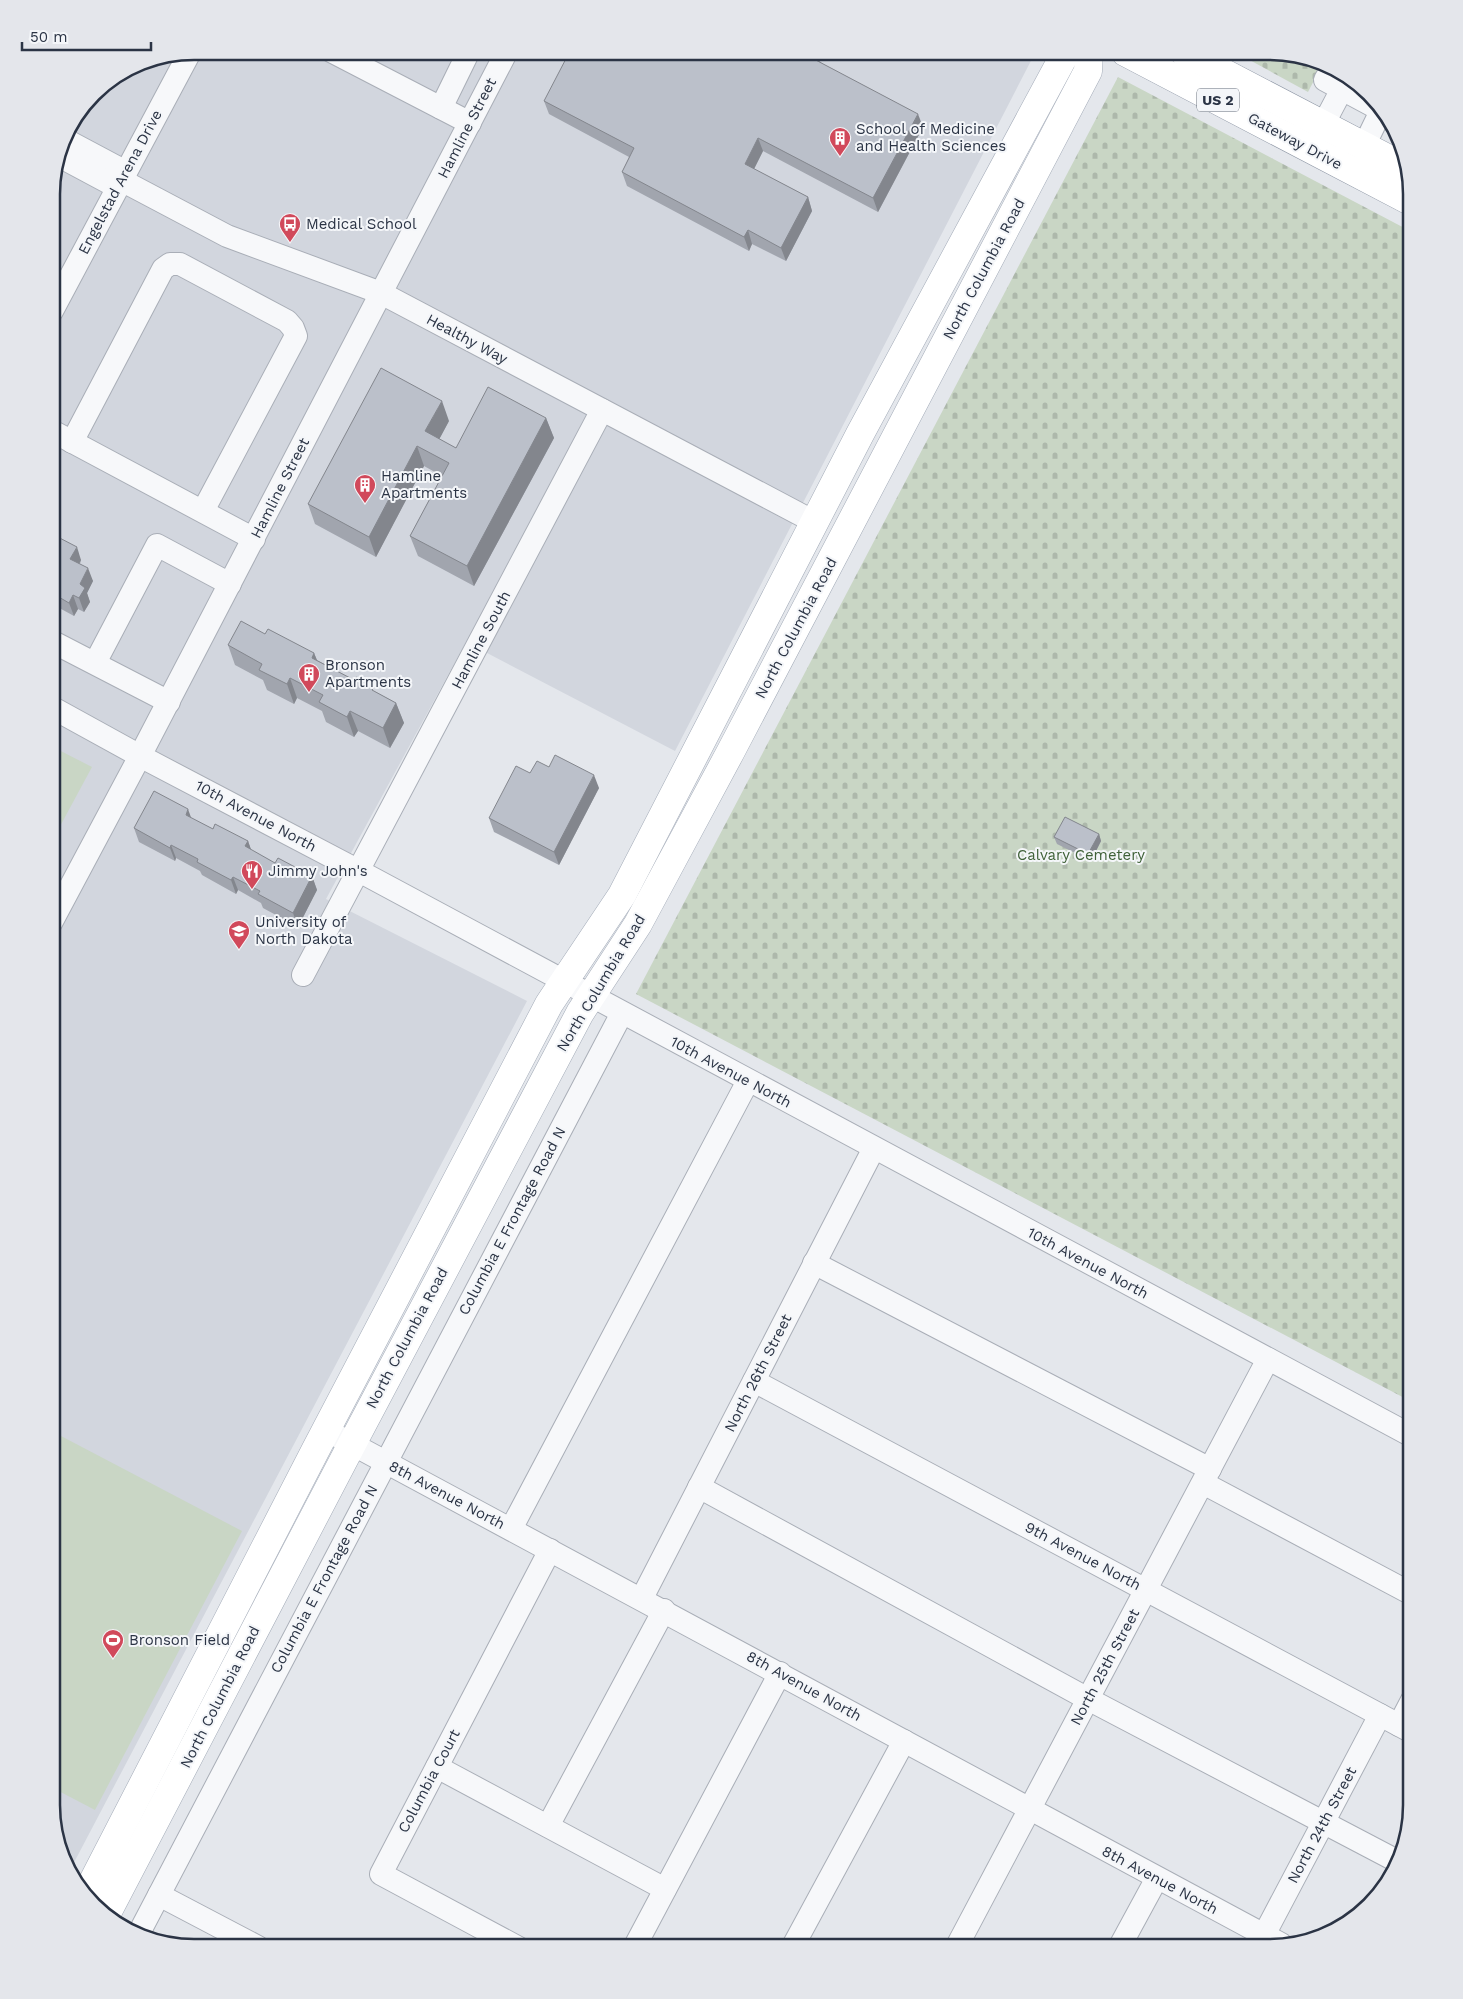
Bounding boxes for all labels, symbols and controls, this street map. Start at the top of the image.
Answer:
scale bar [22,20,151,52]
text: 50 m [30,28,67,46]
street label: Hamline Street [434,74,500,181]
road number: US 2 [1197,88,1239,112]
street label: Engelstad Arena Drive [74,107,166,257]
street label: Gateway Drive [1245,109,1345,173]
place label: School of Medicine and Health Sciences [856,120,1006,155]
building icon: School of Medicine and Health Sciences [828,126,852,157]
street label: North Columbia Road [939,195,1029,343]
bus stop icon: Medical School [278,212,302,243]
place label: Medical School [306,215,417,233]
street label: Healthy Way [423,310,511,368]
street label: Hamline Street [247,434,313,541]
place label: Hamline Apartments [381,467,467,502]
building icon: Hamline Apartments [353,473,377,504]
street label: North Columbia Road [751,554,841,702]
street label: Hamline South [448,588,514,692]
place label: Bronson Apartments [325,656,411,691]
building icon: Bronson Apartments [297,662,321,693]
street label: 10th Avenue North [192,776,320,856]
park label: Calvary Cemetery [1017,846,1145,864]
restaurant icon: Jimmy John's [240,859,264,890]
place label: Jimmy John's [268,862,368,880]
street label: North Columbia Road [553,911,649,1055]
place label: University of North Dakota [255,913,353,948]
school or university icon: University of North Dakota [227,919,251,950]
street label: 10th Avenue North [667,1032,795,1112]
street label: Columbia E Frontage Road N [455,1124,569,1318]
street label: 10th Avenue North [1024,1223,1152,1303]
street label: North Columbia Road [362,1264,452,1412]
street label: North 26th Street [720,1310,796,1435]
street label: 8th Avenue North [386,1457,508,1533]
street label: Columbia E Frontage Road N [267,1482,381,1676]
street label: 9th Avenue North [1022,1518,1144,1594]
street label: North 25th Street [1067,1605,1144,1728]
street label: North Columbia Road [176,1623,264,1771]
sports icon: Bronson Field [101,1628,125,1659]
place label: Bronson Field [129,1631,230,1649]
street label: 8th Avenue North [743,1647,865,1725]
street label: Columbia Court [394,1726,464,1836]
street label: North 24th Street [1284,1763,1361,1886]
street label: 8th Avenue North [1099,1842,1221,1918]

